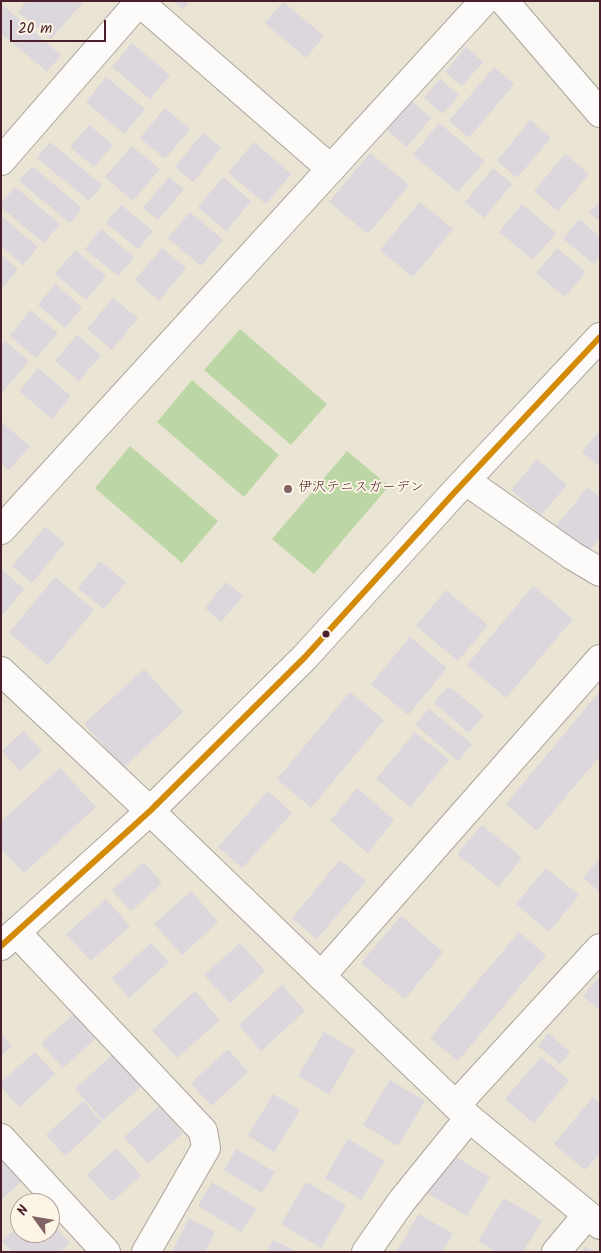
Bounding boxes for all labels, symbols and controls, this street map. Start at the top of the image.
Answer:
scale bar [12,10,109,42]
text: 20 m [18,17,52,41]
place label: 伊沢テニスガーデン [298,481,424,497]
marker: 伊沢テニスガーデン [282,483,294,495]
unlabelled marker [321,629,331,639]
north arrow [10,1193,60,1243]
text: N [11,1201,35,1220]

